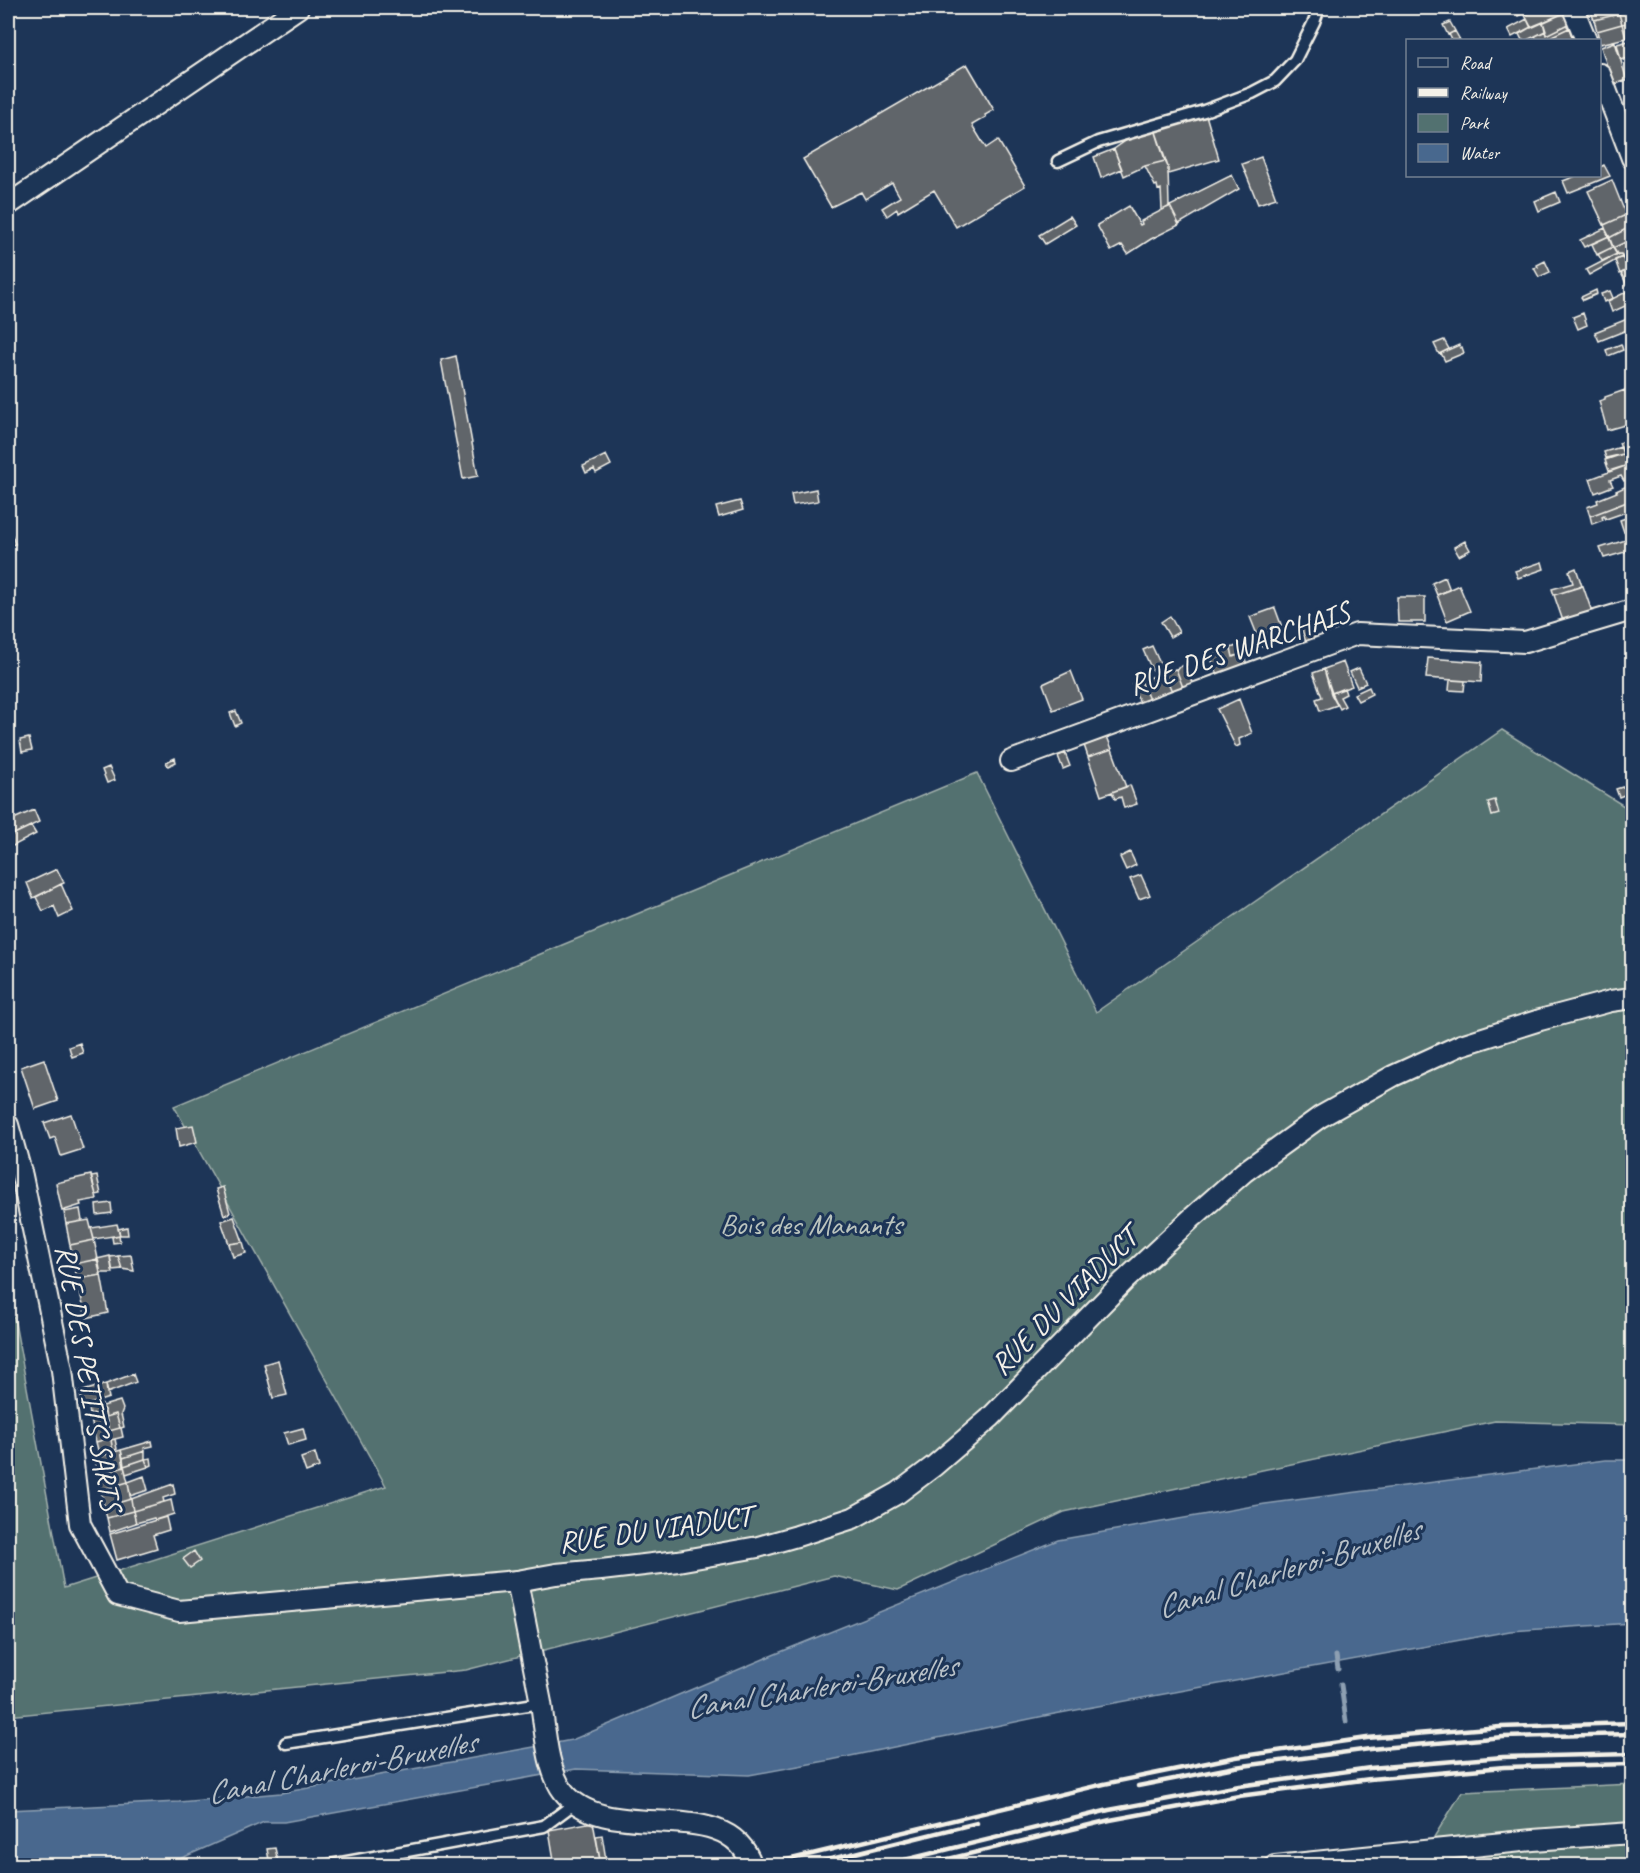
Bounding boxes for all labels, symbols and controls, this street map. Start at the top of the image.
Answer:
legend [1406,39,1601,177]
text: Road [1460,52,1493,74]
text: Railway [1460,82,1508,104]
text: Park [1460,112,1490,134]
text: Water [1460,142,1501,164]
street label: RUE DES WARCHAIS [1123,591,1358,704]
park label: Bois des Manants [720,1205,905,1243]
street label: RUE DU VIADUCT [982,1214,1151,1383]
street label: RUE DES PETITS SARTS [47,1242,132,1517]
street label: RUE DU VIADUCT [556,1496,761,1561]
water label: Canal Charleroi-Bruxelles [1152,1508,1429,1628]
water label: Canal Charleroi-Bruxelles [683,1644,964,1728]
water label: Canal Charleroi-Bruxelles [203,1720,484,1814]

